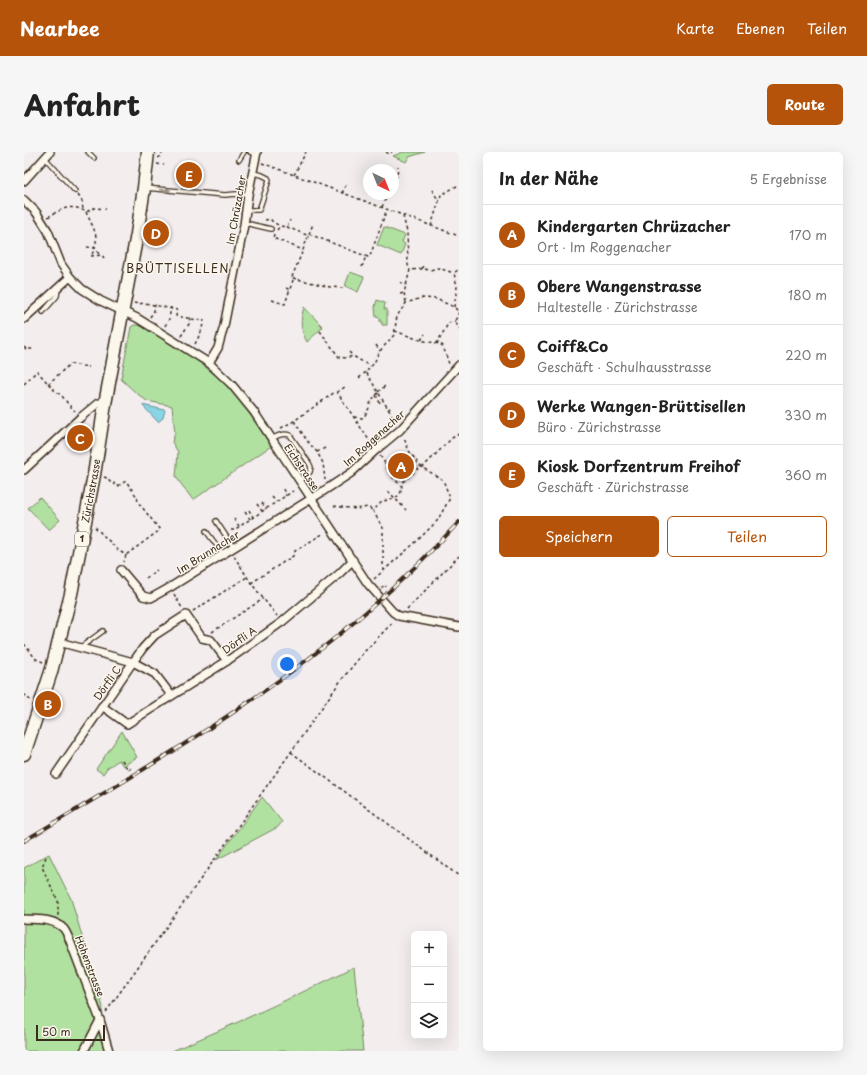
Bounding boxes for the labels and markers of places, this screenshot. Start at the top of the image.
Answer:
pin: E [176,160,202,190]
pin: D [143,218,169,248]
pin: C [67,423,93,453]
pin: A [388,451,414,481]
pin: B [35,689,61,719]

